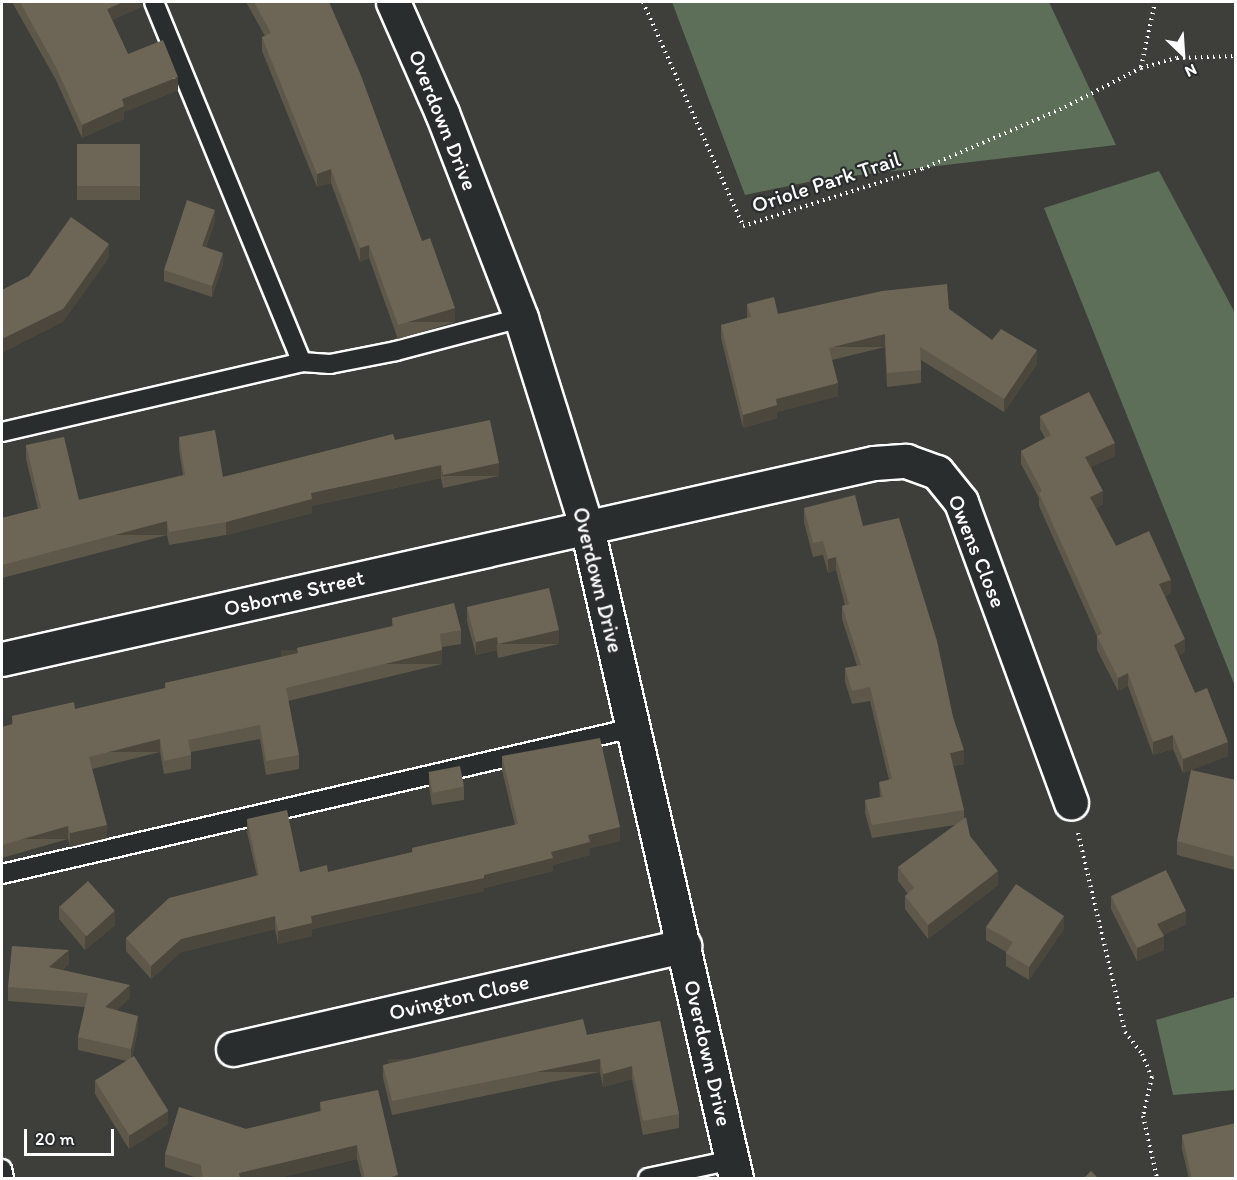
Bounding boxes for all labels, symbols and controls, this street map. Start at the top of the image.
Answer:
north arrow [1153,24,1213,84]
street label: Overdown Drive [403,46,483,194]
text: N [1182,60,1200,82]
street label: Oriole Park Trail [749,146,903,218]
street label: Owens Close [942,490,1012,612]
street label: Overdown Drive [567,504,629,656]
street label: Osborne Street [221,564,367,622]
street label: Ovington Close [386,968,532,1026]
street label: Overdown Drive [678,977,738,1129]
scale bar [27,1117,117,1155]
text: 20 m [35,1128,75,1150]

